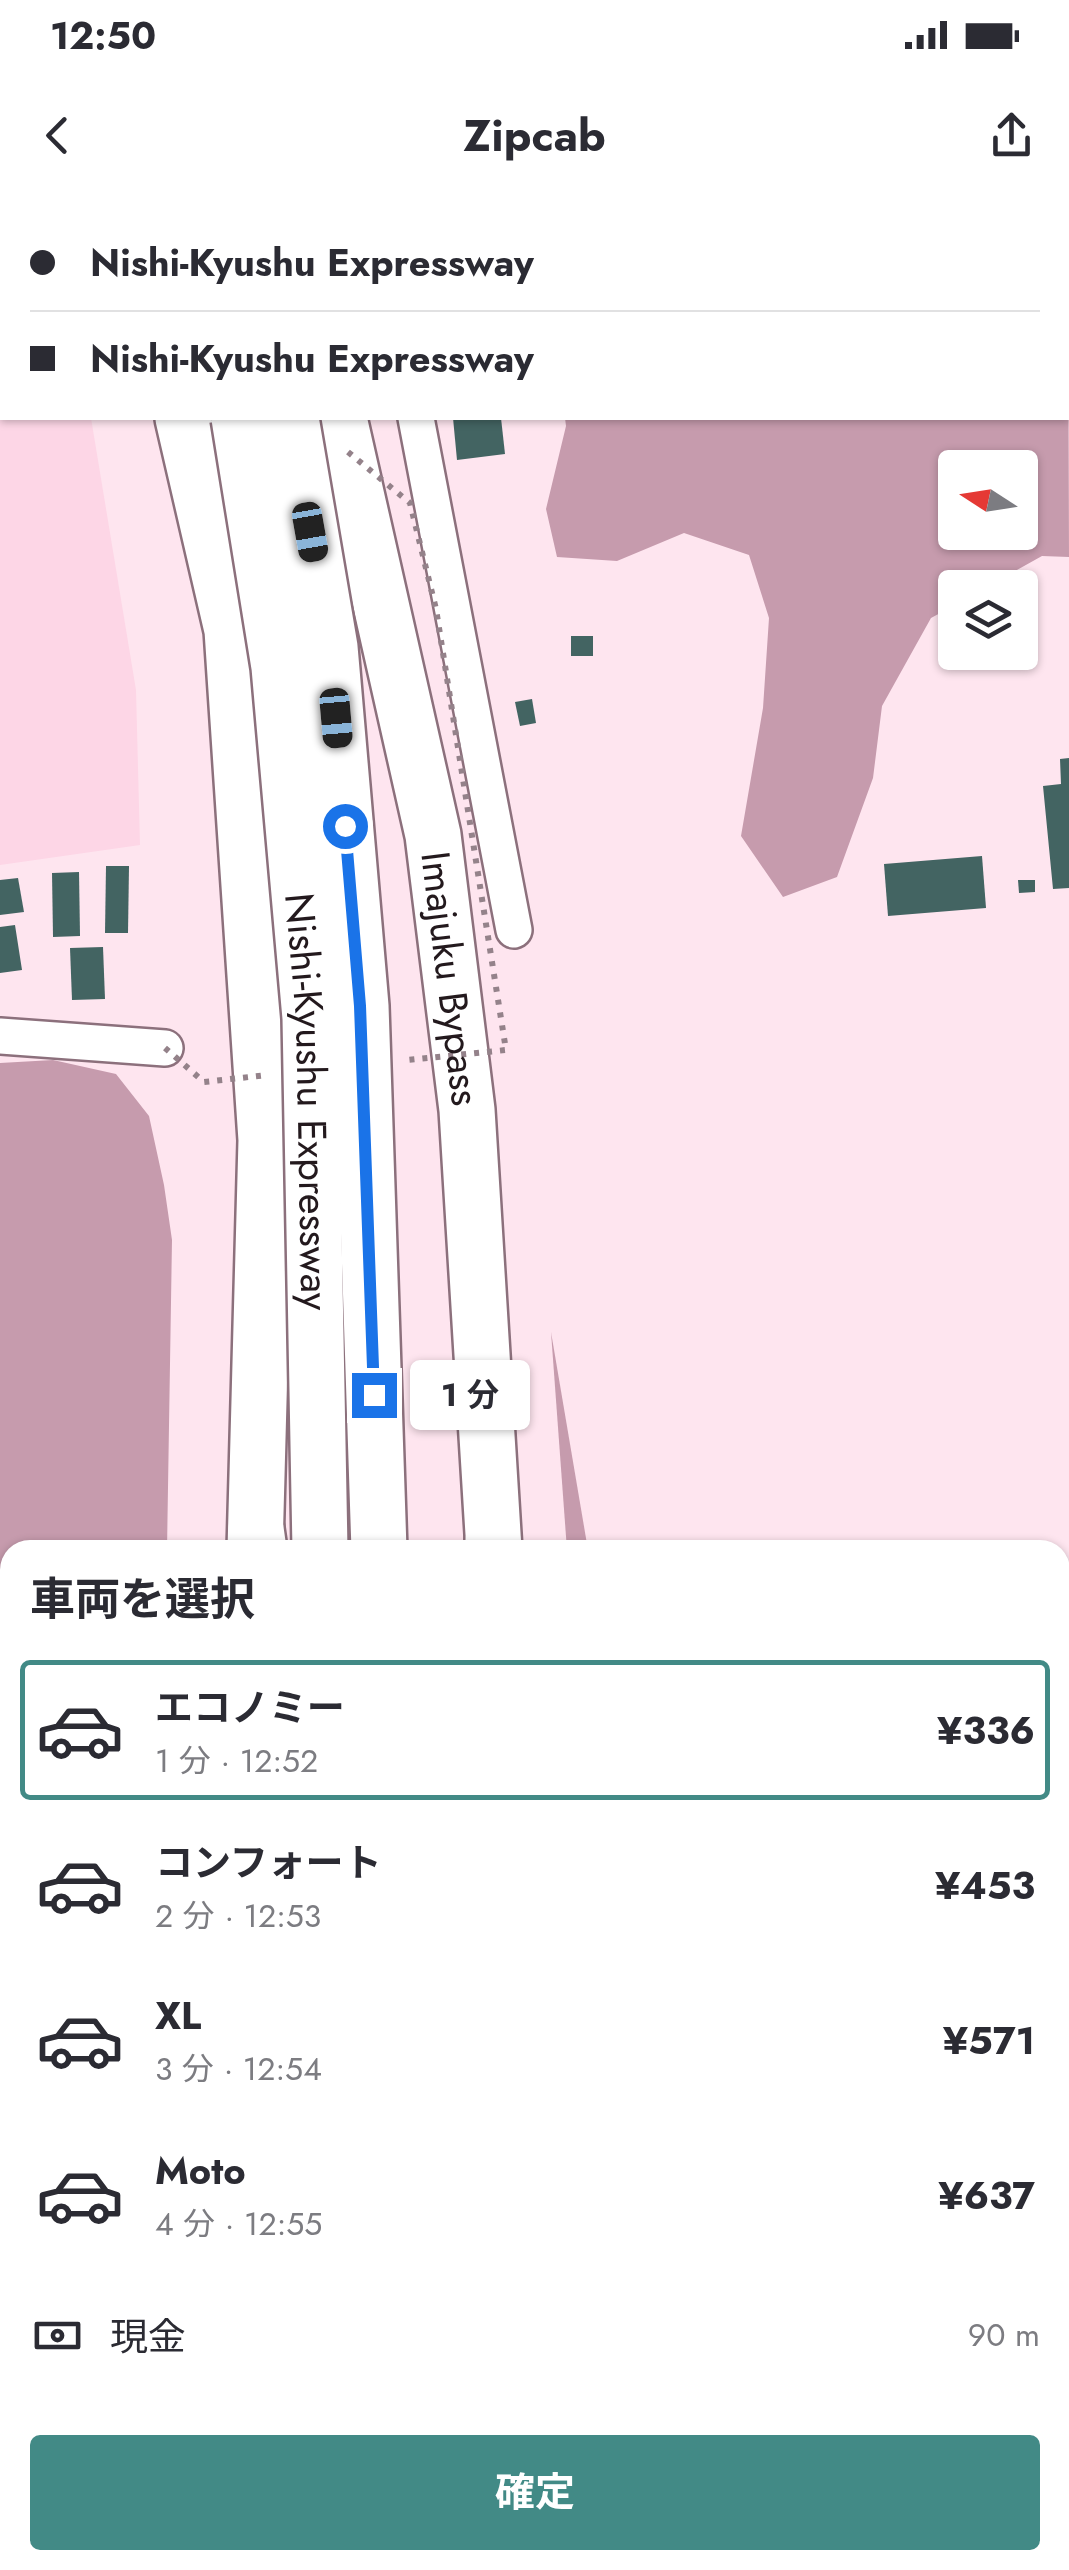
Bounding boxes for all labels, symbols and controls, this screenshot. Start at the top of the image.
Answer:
text: 12:50 [50,8,156,63]
text: Zipcab [463,103,606,168]
icon: back [30,108,85,163]
icon: share [984,108,1039,163]
text: Nishi-Kyushu Expressway [90,235,534,290]
text: Nishi-Kyushu Expressway [90,331,534,386]
north arrow [938,450,1038,550]
map controls [938,450,1038,670]
car [290,500,330,564]
button: layers [938,570,1038,670]
car [318,687,354,749]
route start [323,804,368,849]
street label: Imajuku Bypass [406,848,495,1109]
street label: Nishi-Kyushu Expressway [270,890,344,1311]
callout: 1 分 [409,1360,529,1430]
text: 1 分 [441,1372,499,1418]
route end [352,1373,397,1418]
text: 車両を選択 [30,1567,255,1632]
text: エコノミー [155,1680,345,1735]
icon: car [35,1685,125,1775]
text: ¥336 [937,1703,1035,1758]
text: 1 分 · 12:52 [155,1738,318,1784]
text: コンフォート [155,1835,382,1890]
icon: car [35,1840,125,1930]
text: ¥453 [935,1858,1035,1913]
text: 2 分 · 12:53 [155,1893,321,1939]
text: XL [155,1988,201,2043]
icon: car [35,1995,125,2085]
text: ¥571 [943,2013,1035,2068]
text: 3 分 · 12:54 [155,2046,322,2092]
text: Moto [155,2143,246,2198]
icon: car [35,2150,125,2240]
text: ¥637 [938,2168,1035,2223]
text: 4 分 · 12:55 [155,2201,322,2247]
icon: cash [30,2308,85,2363]
text: 現金 [110,2309,186,2364]
text: 90 m [968,2312,1040,2358]
button: 確定 [30,2435,1040,2550]

